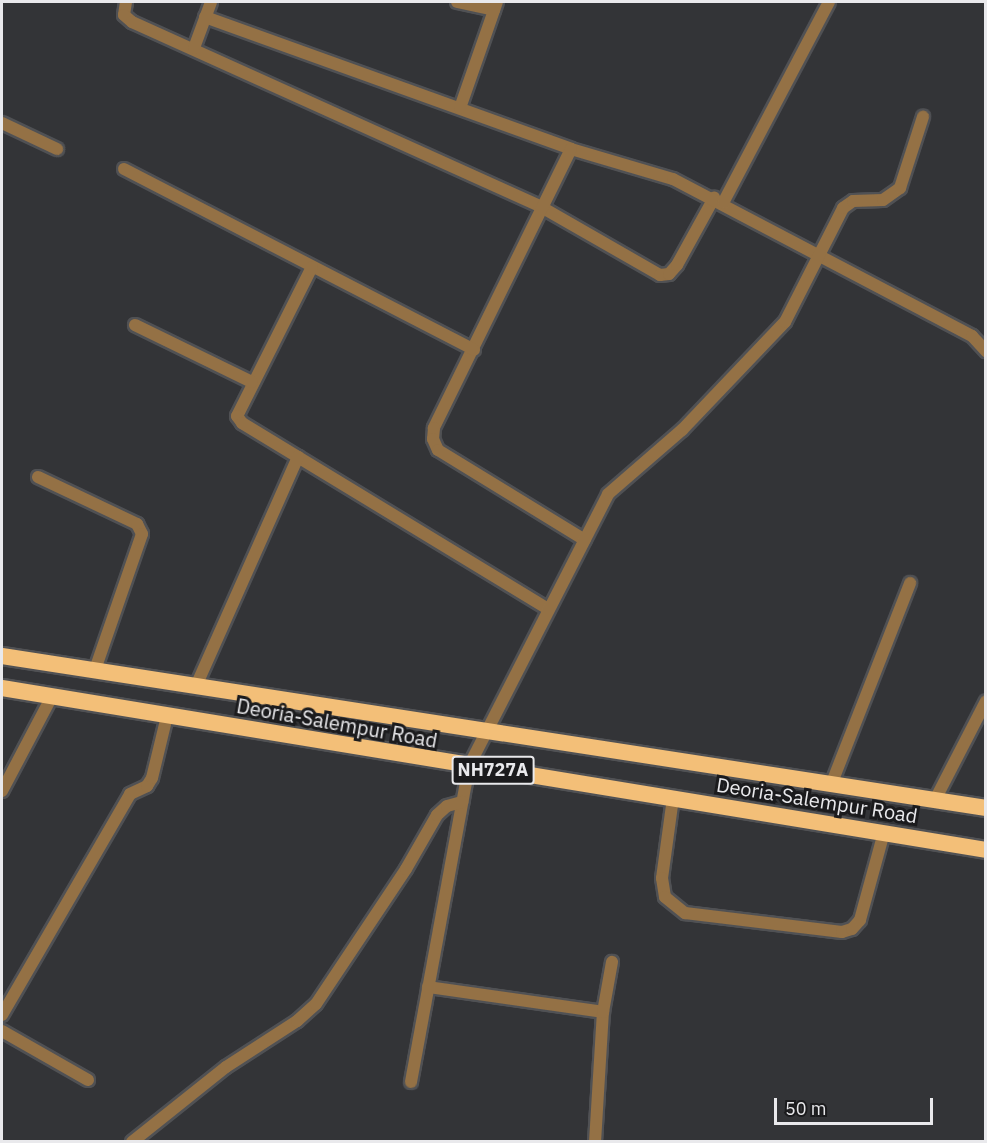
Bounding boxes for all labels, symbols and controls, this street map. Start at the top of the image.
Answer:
street label: Deoria-Salempur Road [235,694,439,752]
road number: NH727A [451,755,535,785]
street label: Deoria-Salempur Road [715,772,919,828]
scale bar [777,1086,936,1124]
text: 50 m [785,1097,827,1120]

